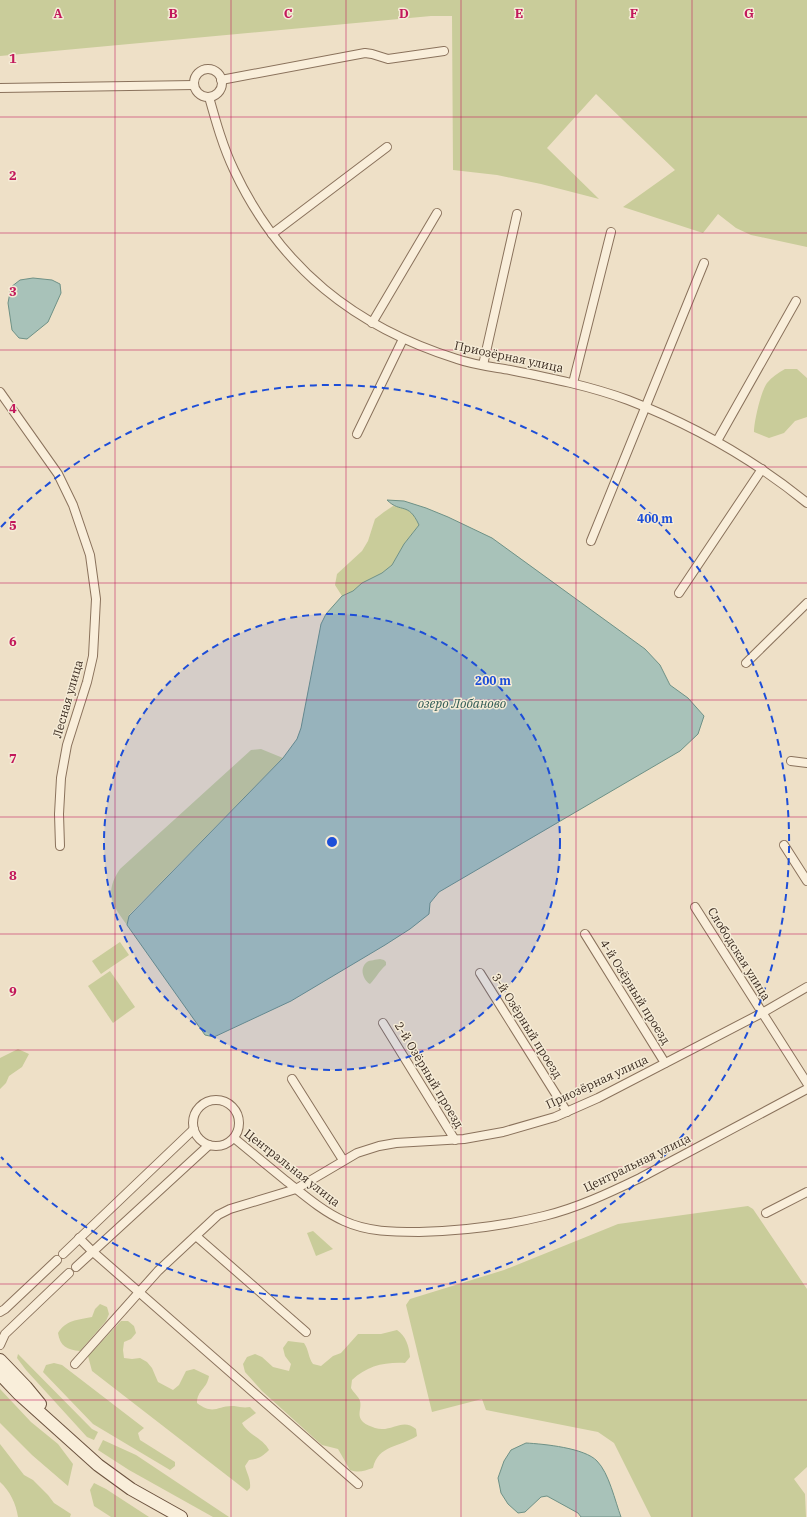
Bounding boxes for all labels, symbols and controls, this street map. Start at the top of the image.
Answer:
text: A [53,5,63,22]
text: B [168,5,178,22]
text: C [284,5,293,22]
text: D [399,5,409,22]
text: E [515,5,523,22]
text: F [630,5,638,22]
text: G [744,5,754,22]
text: 1 [9,50,17,67]
text: 2 [9,167,17,184]
text: 3 [9,283,17,300]
street label: Приозёрная улица [453,338,565,375]
text: 4 [9,400,17,417]
text: 400 m [637,511,673,526]
text: 5 [9,517,17,534]
text: 6 [9,633,17,650]
street label: Лесная улица [49,658,86,740]
text: 200 m [475,673,511,688]
water label: озеро Лобаново [418,695,506,712]
text: 7 [9,750,17,767]
centre of rings [325,835,339,849]
text: 8 [9,867,17,884]
street label: Слободская улица [705,904,774,1004]
street label: 4-й Озёрный проезд [597,936,674,1047]
street label: 3-й Озёрный проезд [489,970,566,1081]
text: 9 [9,983,17,1000]
street label: 2-й Озёрный проезд [392,1019,467,1131]
street label: Приозёрная улица [543,1051,651,1112]
street label: Центральная улица [241,1126,344,1210]
street label: Центральная улица [581,1130,693,1195]

